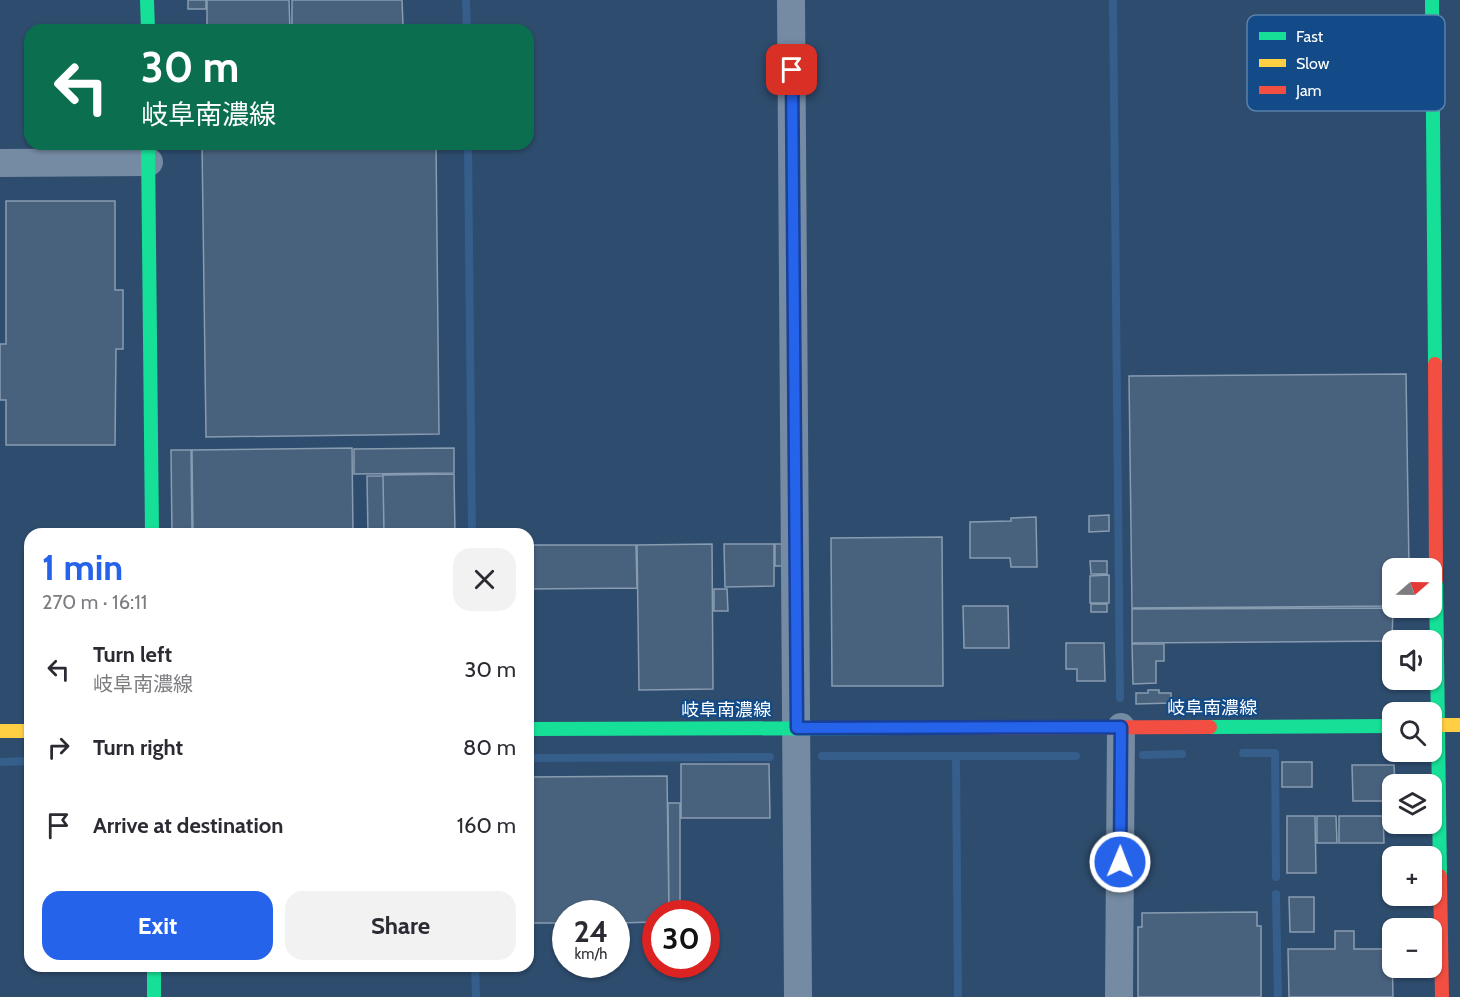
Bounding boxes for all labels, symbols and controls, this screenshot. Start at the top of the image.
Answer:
legend [1247,15,1445,111]
text: Fast [1296,27,1324,46]
text: 30 m [141,41,239,93]
pin [766,44,817,95]
icon: left [42,48,120,126]
icon: arrive [775,53,808,86]
text: Slow [1296,54,1330,73]
text: Jam [1295,81,1322,100]
text: 岐阜南濃線 [141,98,276,131]
text: 1 min [42,545,123,589]
button: close [453,548,516,611]
north arrow [1382,558,1442,618]
map controls [1382,558,1442,978]
text: 270 m · 16:11 [42,590,147,614]
button: sound [1382,630,1442,690]
text: Turn left [93,641,172,668]
icon: left [42,653,75,686]
text: 30 m [464,656,516,683]
text: 岐阜南濃線 [93,672,193,696]
street label: 岐阜南濃線 [1167,697,1257,719]
street label: 岐阜南濃線 [681,699,771,721]
button: search [1382,702,1442,762]
icon: right [42,731,75,764]
text: Turn right [93,734,183,761]
text: 80 m [463,734,516,761]
button: layers [1382,774,1442,834]
icon: arrive [42,809,75,842]
text: Arrive at destination [93,812,283,839]
text: 160 m [457,812,516,839]
position arrow [1088,830,1152,894]
button: + [1382,846,1442,906]
button: Exit [42,891,273,960]
button: Share [285,891,516,960]
speed limit sign: 30 [642,900,720,978]
text: 24 [574,913,608,950]
button: − [1382,918,1442,978]
text: km/h [575,945,607,963]

